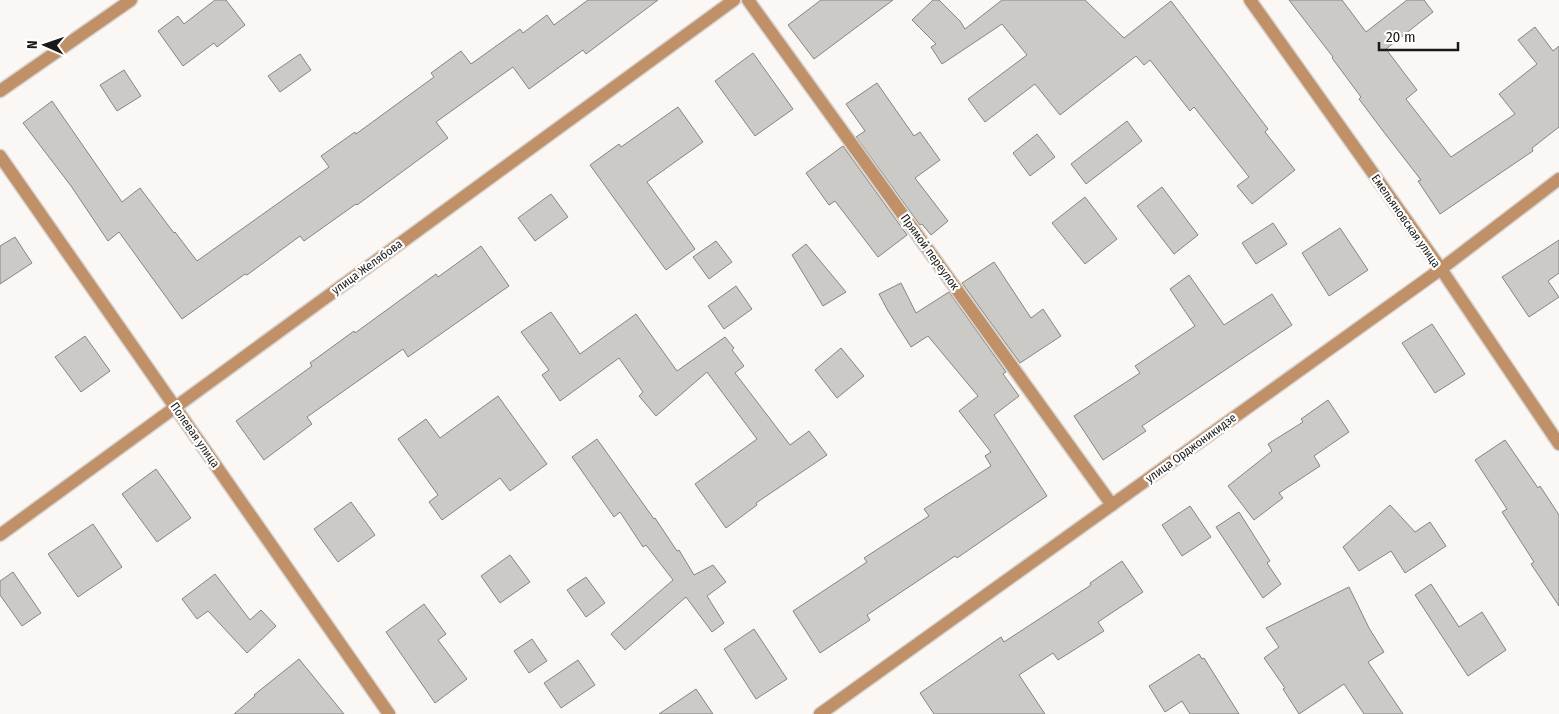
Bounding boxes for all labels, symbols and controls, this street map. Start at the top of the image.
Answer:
north arrow [20,20,70,70]
scale bar [1379,20,1458,52]
text: 20 m [1386,28,1416,46]
text: N [24,40,41,49]
street label: Емельяновская улица [1369,172,1443,270]
street label: Прямой переулок [898,211,962,293]
street label: улица Желябова [329,237,405,297]
street label: Полевая улица [167,400,223,470]
street label: улица Орджоникидзе [1143,410,1239,486]

